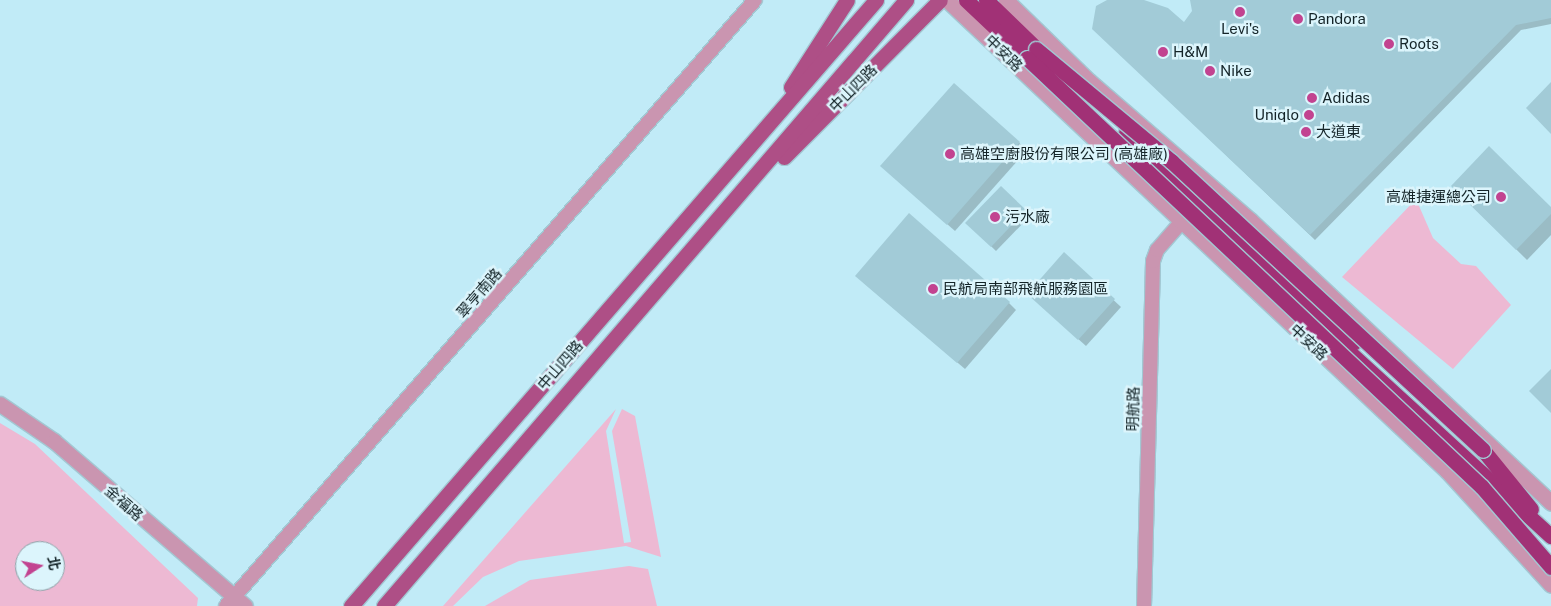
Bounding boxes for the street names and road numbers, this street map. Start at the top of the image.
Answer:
street label: 中安路 [982,31,1026,75]
street label: 中山四路 [825,60,881,116]
street label: 翠亨南路 [453,264,505,322]
street label: 中安路 [1286,320,1332,364]
street label: 中山四路 [534,336,586,394]
street label: 明航路 [1124,386,1142,432]
street label: 金福路 [101,481,147,525]

